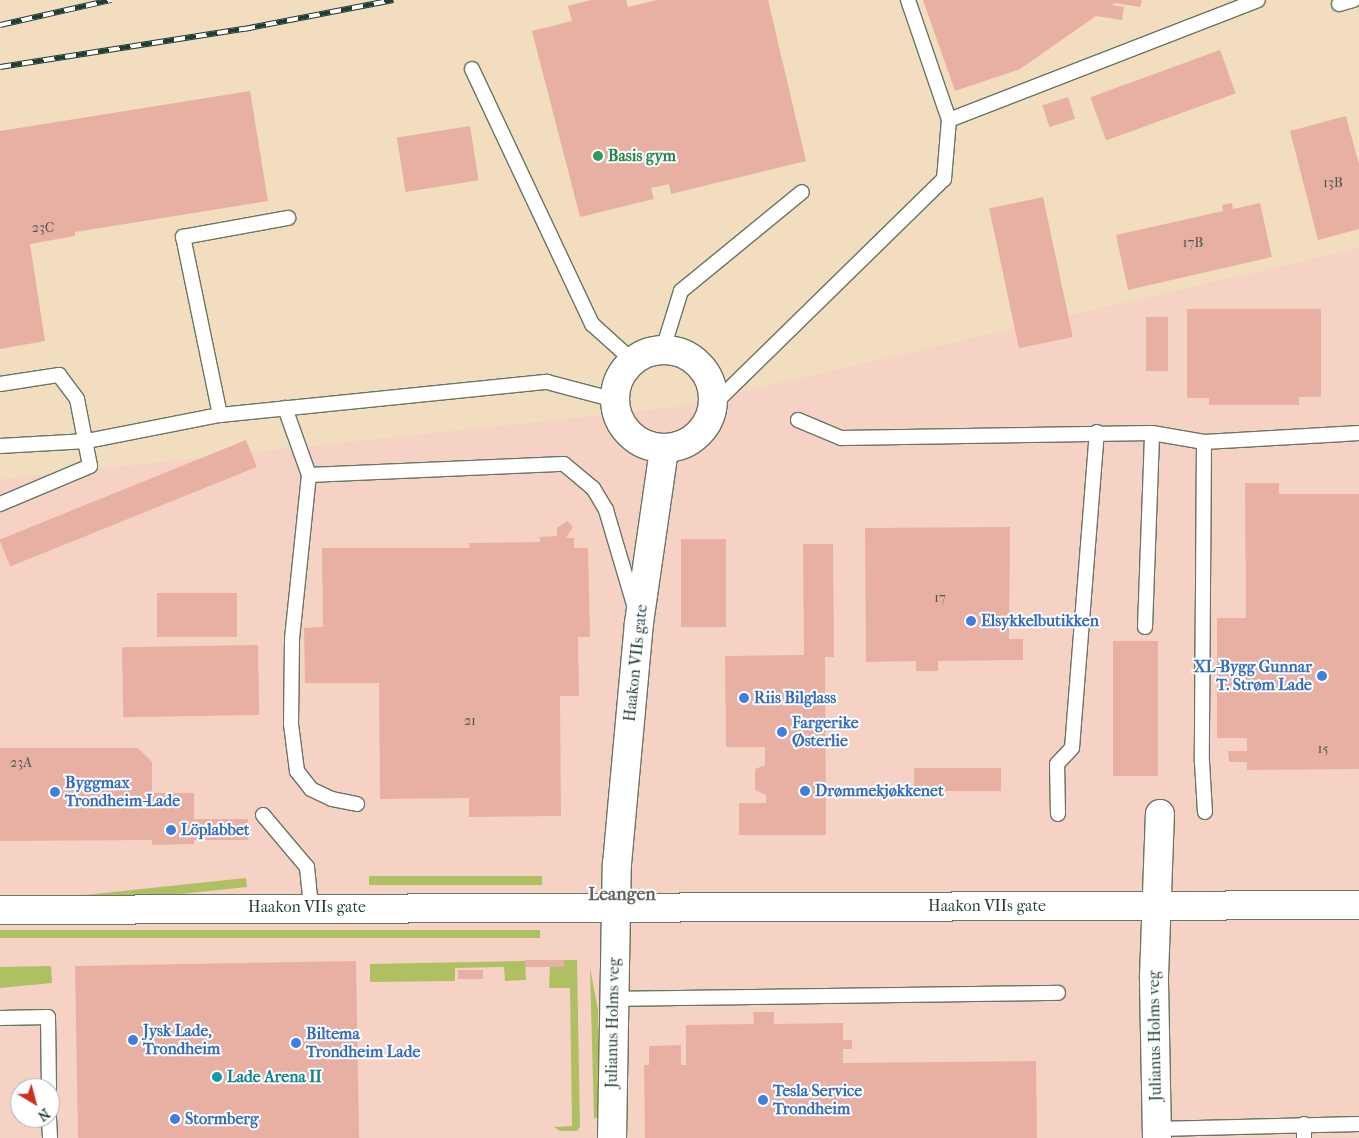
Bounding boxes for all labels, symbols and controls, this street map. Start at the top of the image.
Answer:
place label: Basis gym [608,146,676,166]
marker: Basis gym [592,150,604,162]
house number: 13B [1323,175,1343,191]
house number: 23C [32,220,54,236]
house number: 17B [1183,235,1203,251]
house number: 17 [934,590,946,606]
street label: Haakon VIIs gate [620,603,652,723]
place label: Elsykkelbutikken [981,611,1099,631]
marker: Elsykkelbutikken [965,615,977,627]
place label: XL-Bygg Gunnar T. Strøm Lade [1193,657,1312,695]
marker: XL-Bygg Gunnar T. Strøm Lade [1316,670,1328,682]
place label: Riis Bilglass [754,688,836,708]
marker: Riis Bilglass [738,692,750,704]
house number: 21 [464,713,476,729]
place label: Fargerike Østerlie [792,713,859,751]
marker: Fargerike Østerlie [776,726,788,738]
house number: 15 [1318,741,1328,757]
house number: 23A [10,755,32,771]
place label: Byggmax Trondheim-Lade [65,773,180,811]
place label: Drømmekjøkkenet [815,781,944,801]
marker: Drømmekjøkkenet [799,785,811,797]
marker: Byggmax Trondheim-Lade [49,786,61,798]
place label: Löplabbet [181,820,250,840]
marker: Löplabbet [165,824,177,836]
district label: Leangen [588,884,656,906]
street label: Haakon VIIs gate [928,896,1046,916]
street label: Haakon VIIs gate [248,897,366,917]
street label: Julianus Holms veg [602,958,624,1088]
street label: Julianus Holms veg [1144,971,1166,1101]
place label: Jysk Lade, Trondheim [143,1021,220,1059]
place label: Biltema Trondheim Lade [306,1024,420,1062]
marker: Jysk Lade, Trondheim [127,1034,139,1046]
marker: Biltema Trondheim Lade [290,1037,302,1049]
place label: Lade Arena II [227,1067,322,1087]
marker: Lade Arena II [211,1071,223,1083]
north arrow [10,1078,60,1128]
place label: Tesla Service Trondheim [773,1081,862,1119]
marker: Tesla Service Trondheim [757,1094,769,1106]
text: N [34,1105,53,1125]
place label: Stormberg [185,1109,259,1129]
marker: Stormberg [169,1113,181,1125]

